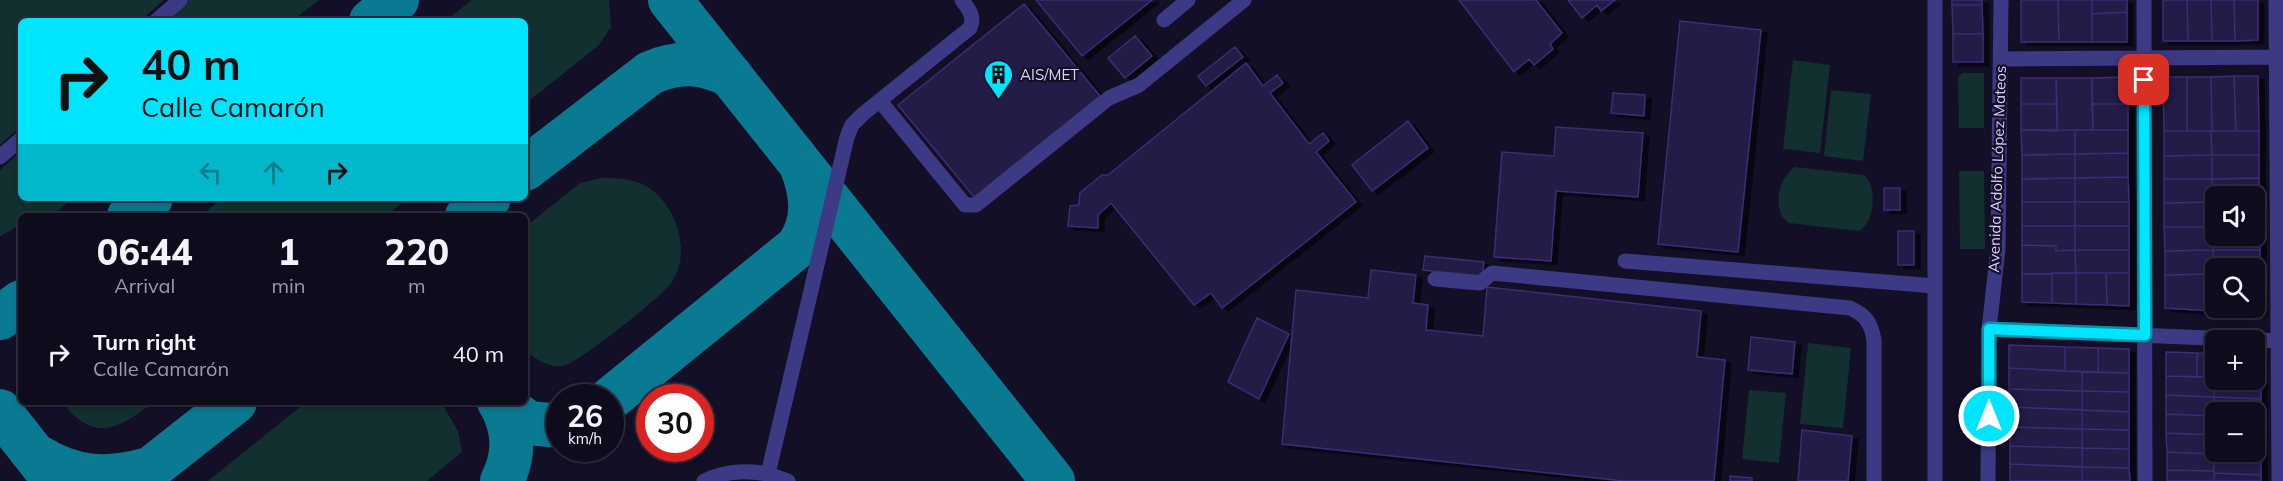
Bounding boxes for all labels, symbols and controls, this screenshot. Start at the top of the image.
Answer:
text: 40 m [141,38,241,91]
icon: right [42,42,120,120]
pin [2118,54,2169,105]
building icon: AIS/MET [983,58,1015,100]
icon: arrive [2127,63,2160,96]
place label: AIS/MET [1020,65,1079,84]
street label: Avenida Adolfo López Mateos [1984,65,2010,273]
text: Calle Camarón [141,90,325,124]
icon: left [194,156,227,189]
icon: ahead [257,156,290,189]
icon: right [320,156,353,189]
map controls [2205,186,2265,462]
button: sound [2205,186,2265,246]
text: 06:44 [97,229,193,274]
text: 1 [278,229,299,274]
text: 220 [384,229,449,274]
button: search [2205,258,2265,318]
text: Arrival [114,273,175,298]
text: min [271,273,306,298]
text: m [408,273,426,298]
text: Turn right [93,328,196,356]
button: + [2205,330,2265,390]
icon: right [42,338,75,371]
text: 40 m [453,340,504,368]
text: Calle Camarón [93,356,229,381]
speed limit sign: 30 [636,384,714,462]
position arrow [1957,384,2021,448]
text: 26 [567,397,603,435]
button: − [2205,402,2265,462]
text: km/h [568,429,602,448]

